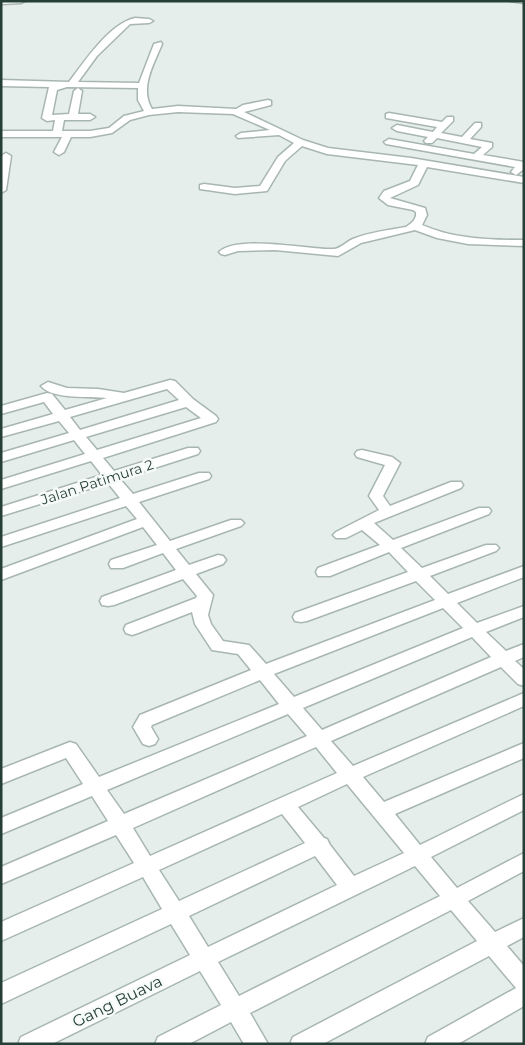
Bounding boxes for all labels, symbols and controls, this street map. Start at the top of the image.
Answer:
street label: Jalan Patimura 2 [38,455,156,509]
street label: Gang Buava [69,972,165,1031]

